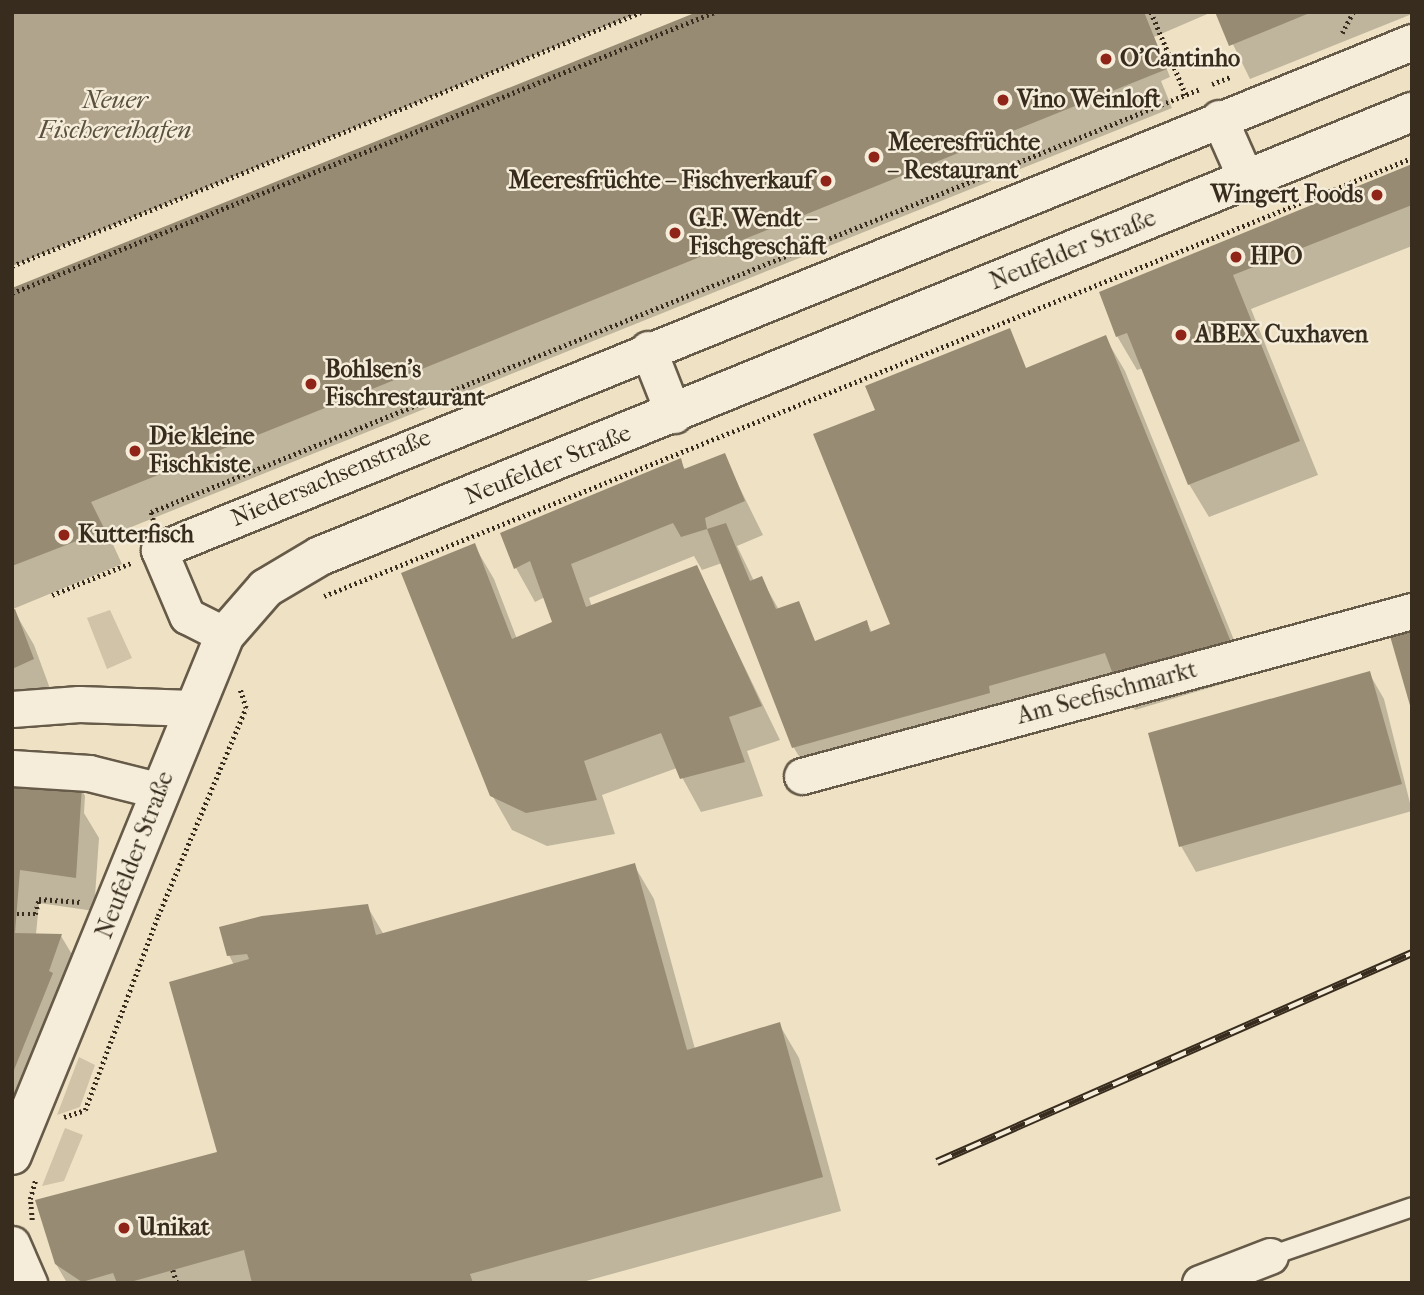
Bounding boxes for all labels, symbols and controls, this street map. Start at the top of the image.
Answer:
place label: O'Cantinho [1120,45,1240,73]
marker: O'Cantinho [1098,51,1114,67]
water label: Neuer Fischereihafen [38,84,192,146]
place label: Vino Weinloft [1017,86,1161,114]
marker: Vino Weinloft [995,92,1011,108]
place label: Meeresfrüchte – Restaurant [888,129,1040,185]
marker: Meeresfrüchte – Restaurant [866,149,882,165]
place label: Meeresfrüchte – Fischverkauf [509,167,812,195]
marker: Meeresfrüchte – Fischverkauf [818,173,834,189]
place label: Wingert Foods [1211,181,1363,209]
marker: Wingert Foods [1369,187,1385,203]
street label: Neufelder Straße [986,204,1160,296]
place label: G.F. Wendt – Fischgeschäft [689,205,827,261]
marker: G.F. Wendt – Fischgeschäft [667,225,683,241]
place label: HPO [1250,243,1302,271]
marker: HPO [1228,249,1244,265]
place label: ABEX Cuxhaven [1195,321,1368,349]
marker: ABEX Cuxhaven [1173,327,1189,343]
place label: Bohlsen's Fischrestaurant [325,356,485,412]
marker: Bohlsen's Fischrestaurant [303,376,319,392]
street label: Neufelder Straße [461,419,635,511]
place label: Die kleine Fischkiste [149,423,255,479]
street label: Niedersachsenstraße [227,423,435,533]
marker: Die kleine Fischkiste [127,443,143,459]
place label: Kutterfisch [78,521,194,549]
marker: Kutterfisch [56,527,72,543]
street label: Am Seefischmarkt [1014,655,1200,731]
street label: Neufelder Straße [90,767,180,943]
place label: Unikat [138,1214,210,1242]
marker: Unikat [116,1220,132,1236]

